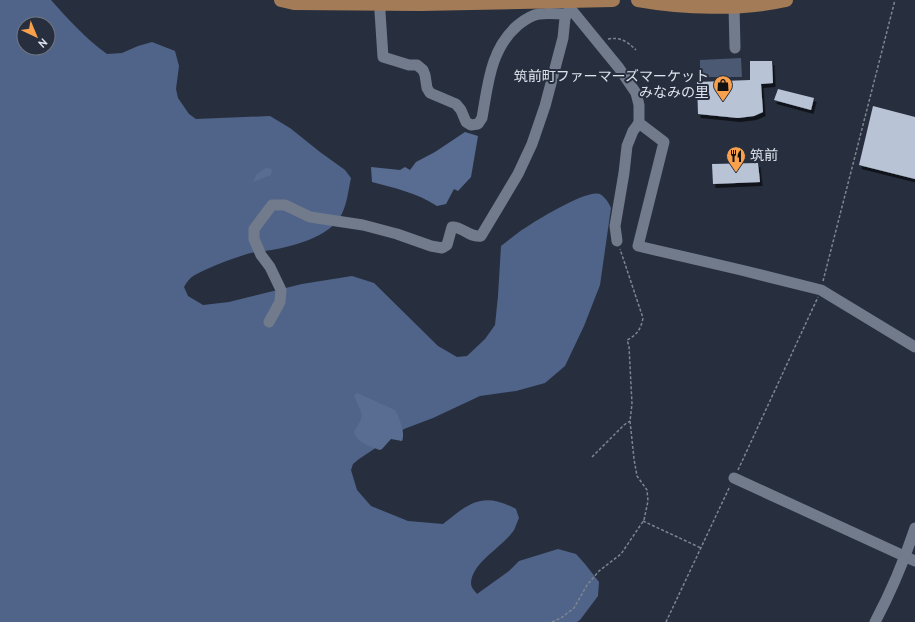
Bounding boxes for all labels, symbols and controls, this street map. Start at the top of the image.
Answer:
north arrow [16,16,56,56]
text: N [35,35,50,50]
place label: 筑前町ファーマーズマーケット みなみの里 [514,68,709,102]
shop icon: 筑前町ファーマーズマーケット みなみの里 [712,74,734,102]
restaurant icon: 筑前 [725,145,747,173]
place label: 筑前 [750,147,778,165]

